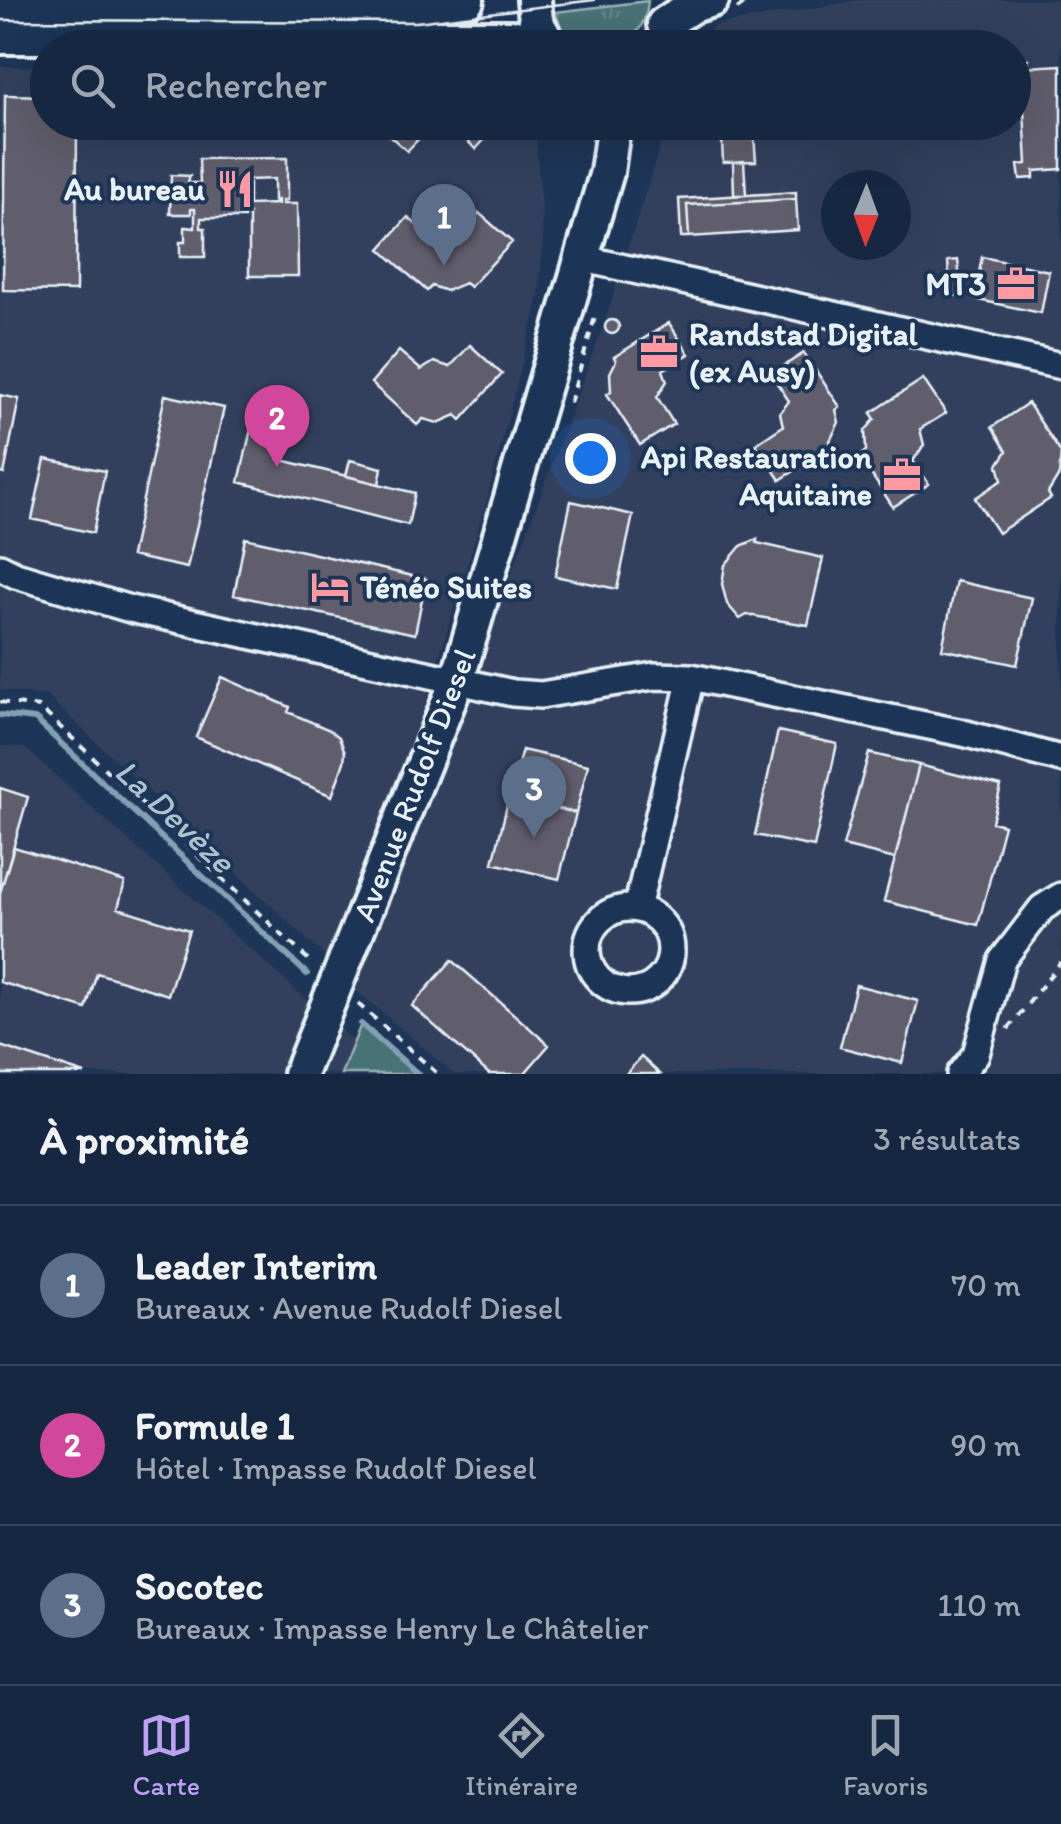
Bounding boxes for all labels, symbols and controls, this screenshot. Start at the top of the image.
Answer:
search box [30,30,1031,140]
icon: search [65,58,120,113]
text: Rechercher [145,62,327,108]
restaurant icon: Au bureau [214,168,256,210]
place label: Au bureau [63,170,206,208]
north arrow [821,170,911,260]
pin: 1 [412,184,476,266]
office icon: MT3 [995,263,1037,305]
place label: MT3 [925,265,986,303]
place label: Randstad Digital (ex Ausy) [689,315,918,390]
office icon: Randstad Digital (ex Ausy) [638,331,680,373]
pin: 2 [244,384,310,467]
your location [565,433,616,484]
place label: Api Restauration Aquitaine [640,438,873,513]
office icon: Api Restauration Aquitaine [881,454,923,496]
hotel icon: Ténéo Suites [309,566,351,608]
place label: Ténéo Suites [359,568,532,606]
street label: Avenue Rudolf Diesel [344,643,484,927]
water label: La Devèze [106,750,244,883]
pin: 3 [502,756,566,838]
text: À proximité [40,1114,249,1165]
text: 3 résultats [873,1120,1021,1158]
text: Leader Interim [135,1243,377,1289]
text: 1 [65,1266,80,1304]
text: 70 m [951,1266,1021,1304]
text: Bureaux · Avenue Rudolf Diesel [135,1289,562,1327]
text: Formule 1 [135,1403,294,1449]
text: 2 [64,1426,81,1464]
text: 90 m [950,1426,1021,1464]
text: Hôtel · Impasse Rudolf Diesel [135,1449,537,1487]
text: Socotec [135,1563,263,1609]
text: 3 [64,1586,81,1624]
text: 110 m [937,1586,1021,1624]
text: Bureaux · Impasse Henry Le Châtelier [135,1609,649,1647]
tab: Carte [133,1708,200,1802]
tab: Itinéraire [465,1708,578,1802]
tab: Favoris [843,1708,928,1802]

